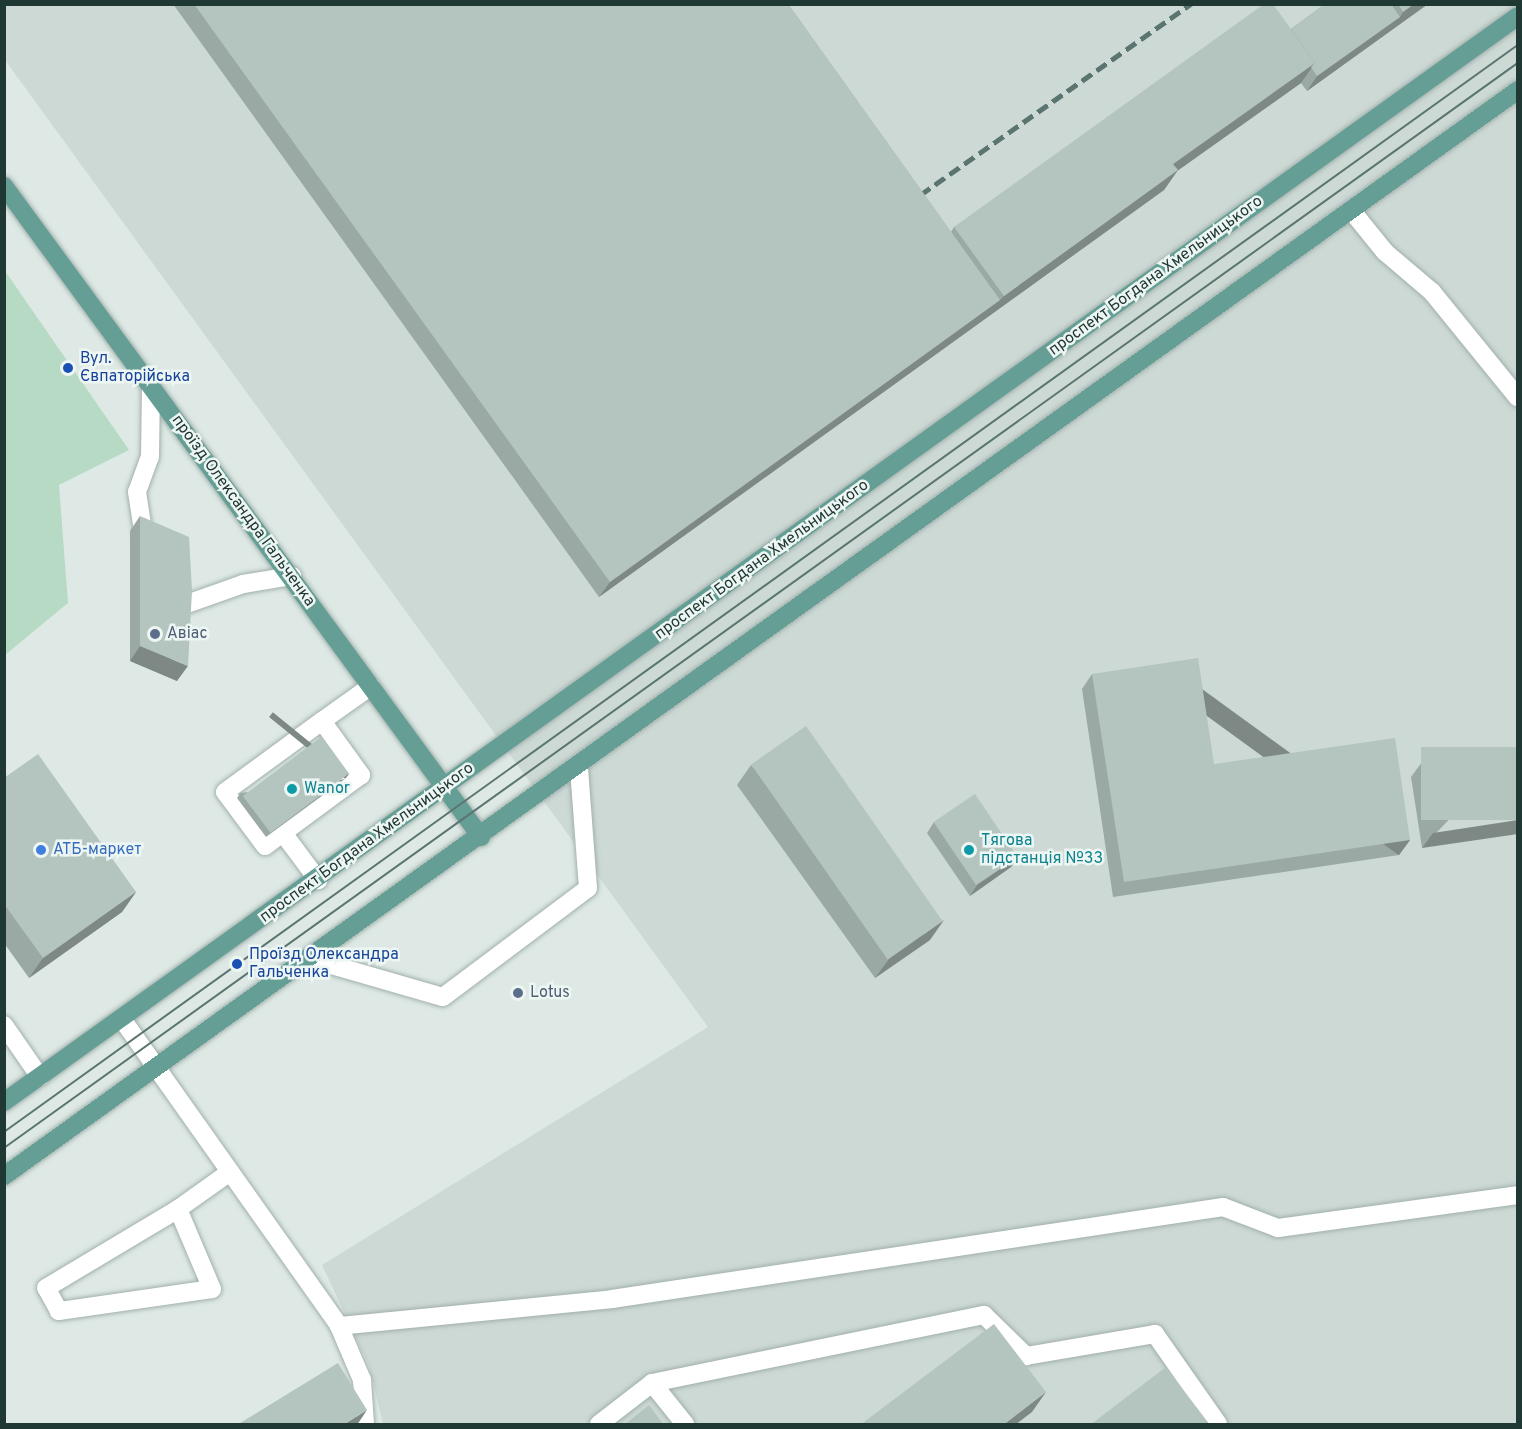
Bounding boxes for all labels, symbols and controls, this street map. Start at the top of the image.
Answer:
street label: проспект Богдана Хмельницького [1045,192,1267,360]
place label: Вул. Євпаторійська [80,349,190,387]
marker: Вул. Євпаторійська [61,361,75,375]
street label: проїзд Олександра Гальченка [167,412,319,610]
street label: проспект Богдана Хмельницького [651,476,873,644]
place label: Авіас [167,624,207,644]
marker: Авіас [148,627,162,641]
street label: проспект Богдана Хмельницького [256,759,478,927]
place label: Wanor [304,779,350,799]
marker: Wanor [285,782,299,796]
place label: Тягова пiдстанцiя №33 [981,831,1103,869]
place label: АТБ-маркет [53,840,142,860]
marker: АТБ-маркет [34,843,48,857]
marker: Тягова пiдстанцiя №33 [962,843,976,857]
place label: Проїзд Олександра Гальченка [249,945,399,983]
marker: Проїзд Олександра Гальченка [230,957,244,971]
place label: Lotus [530,983,570,1003]
marker: Lotus [511,986,525,1000]

